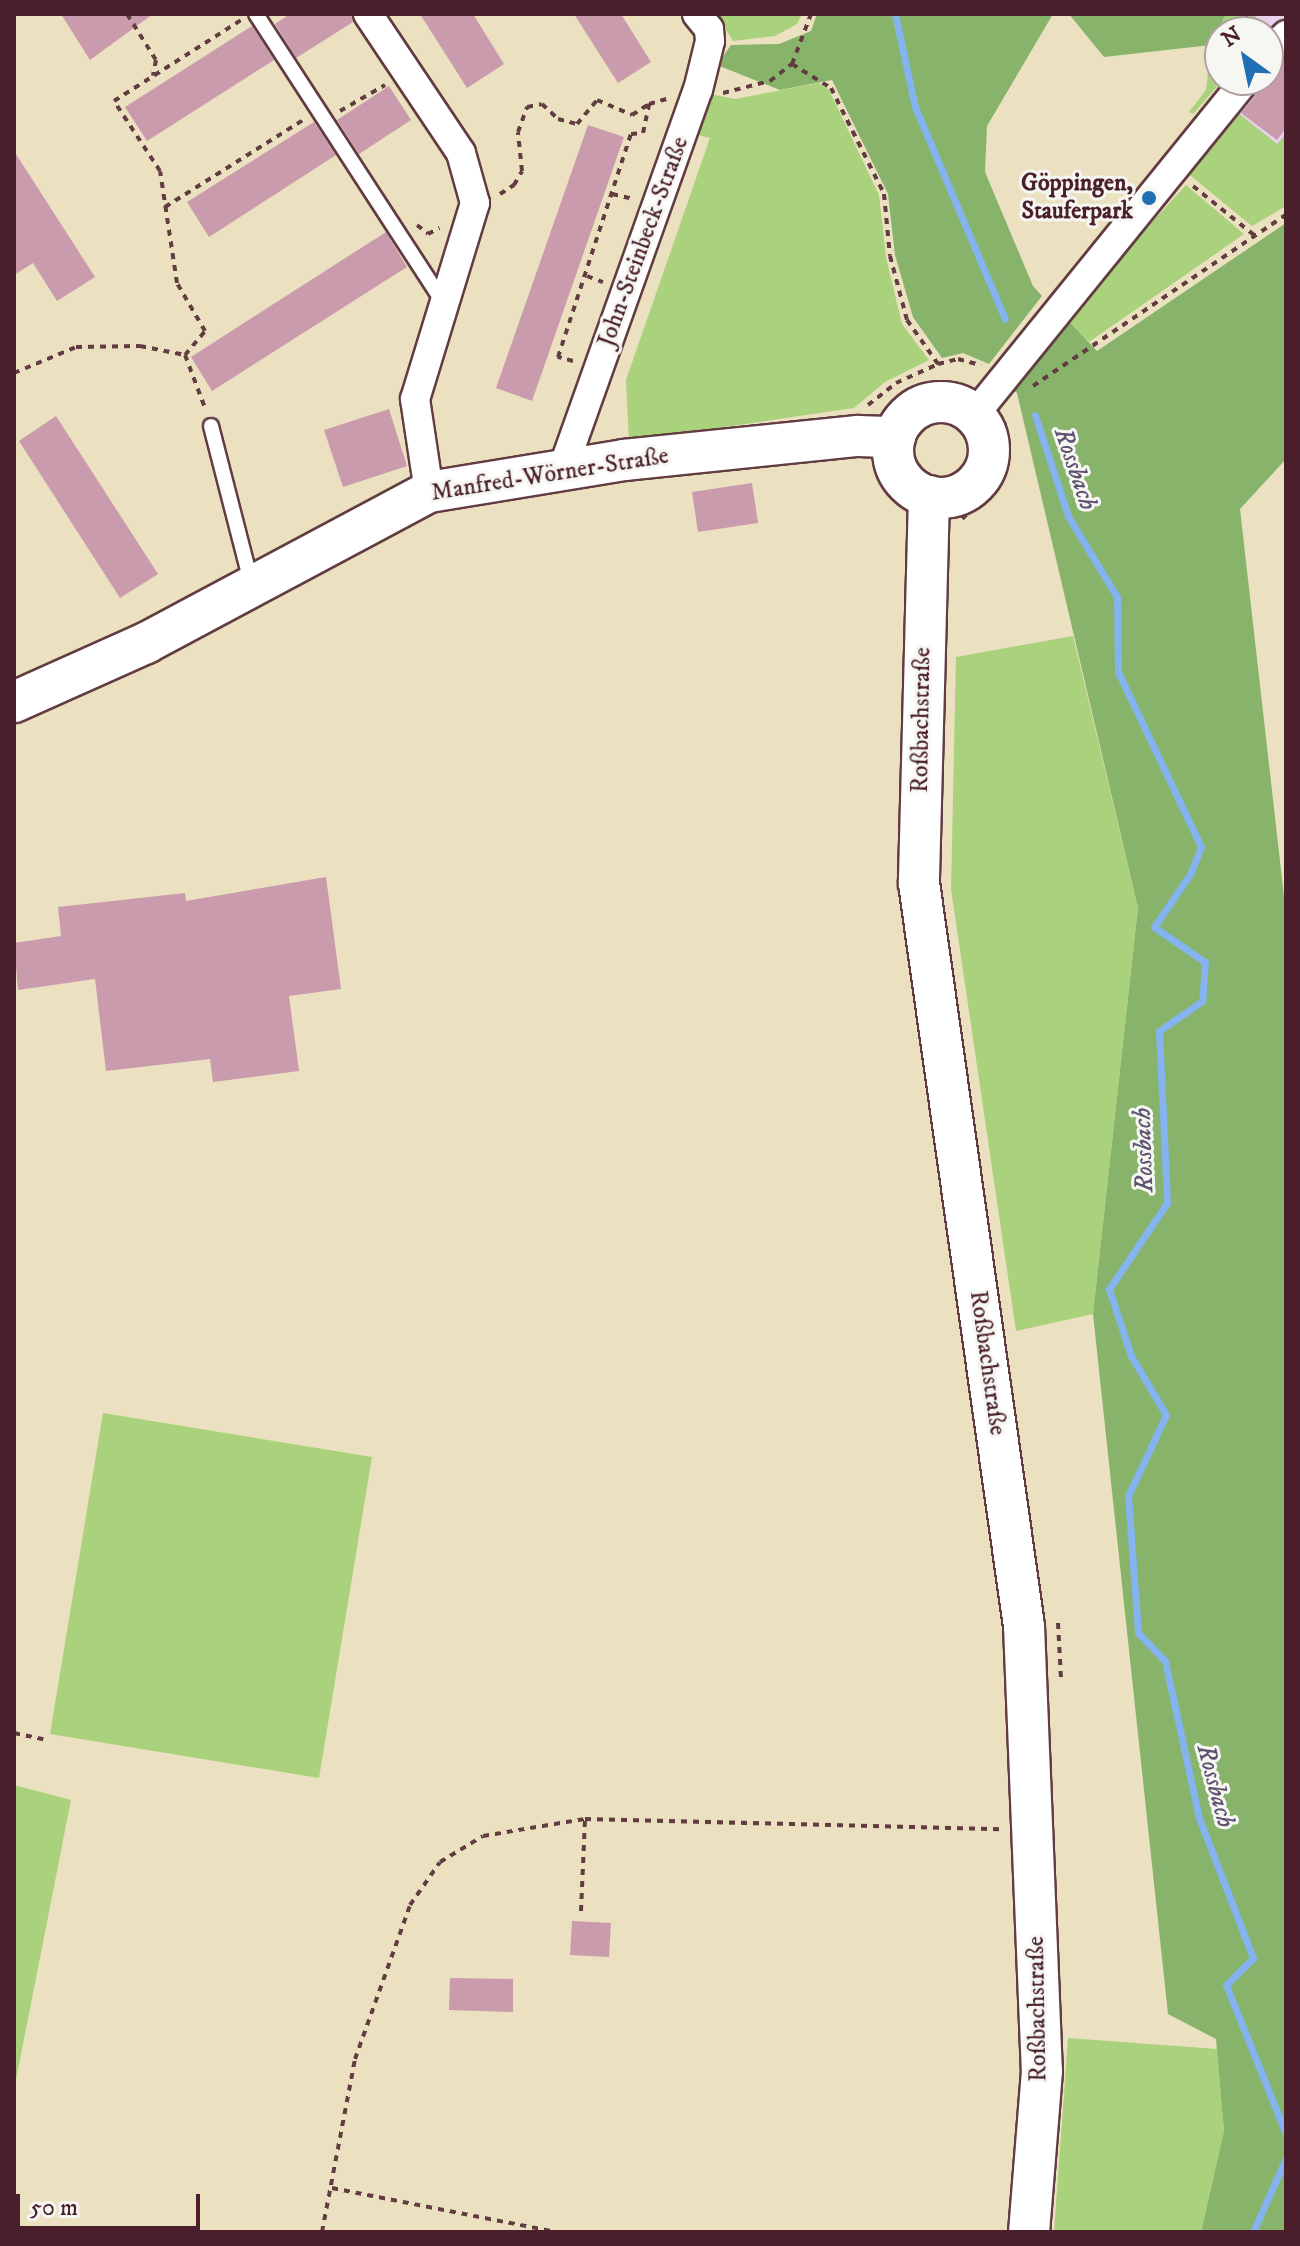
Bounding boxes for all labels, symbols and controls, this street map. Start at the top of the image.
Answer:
north arrow [1204,16,1284,96]
text: N [1217,21,1247,53]
street label: John-Steinbeck-Straße [593,133,695,351]
place label: Göppingen, Stauferpark [1021,170,1133,226]
marker: Göppingen, Stauferpark [1140,189,1158,207]
water label: Rossbach [1046,424,1104,514]
street label: Manfred-Wörner-Straße [429,442,671,508]
street label: Roßbachstraße [906,647,938,793]
water label: Rossbach [1127,1107,1161,1193]
street label: Roßbachstraße [963,1289,1011,1437]
water label: Rossbach [1189,1741,1241,1831]
street label: Roßbachstraße [1022,1936,1054,2082]
scale bar [20,2178,204,2228]
text: 50 m [30,2193,78,2223]

